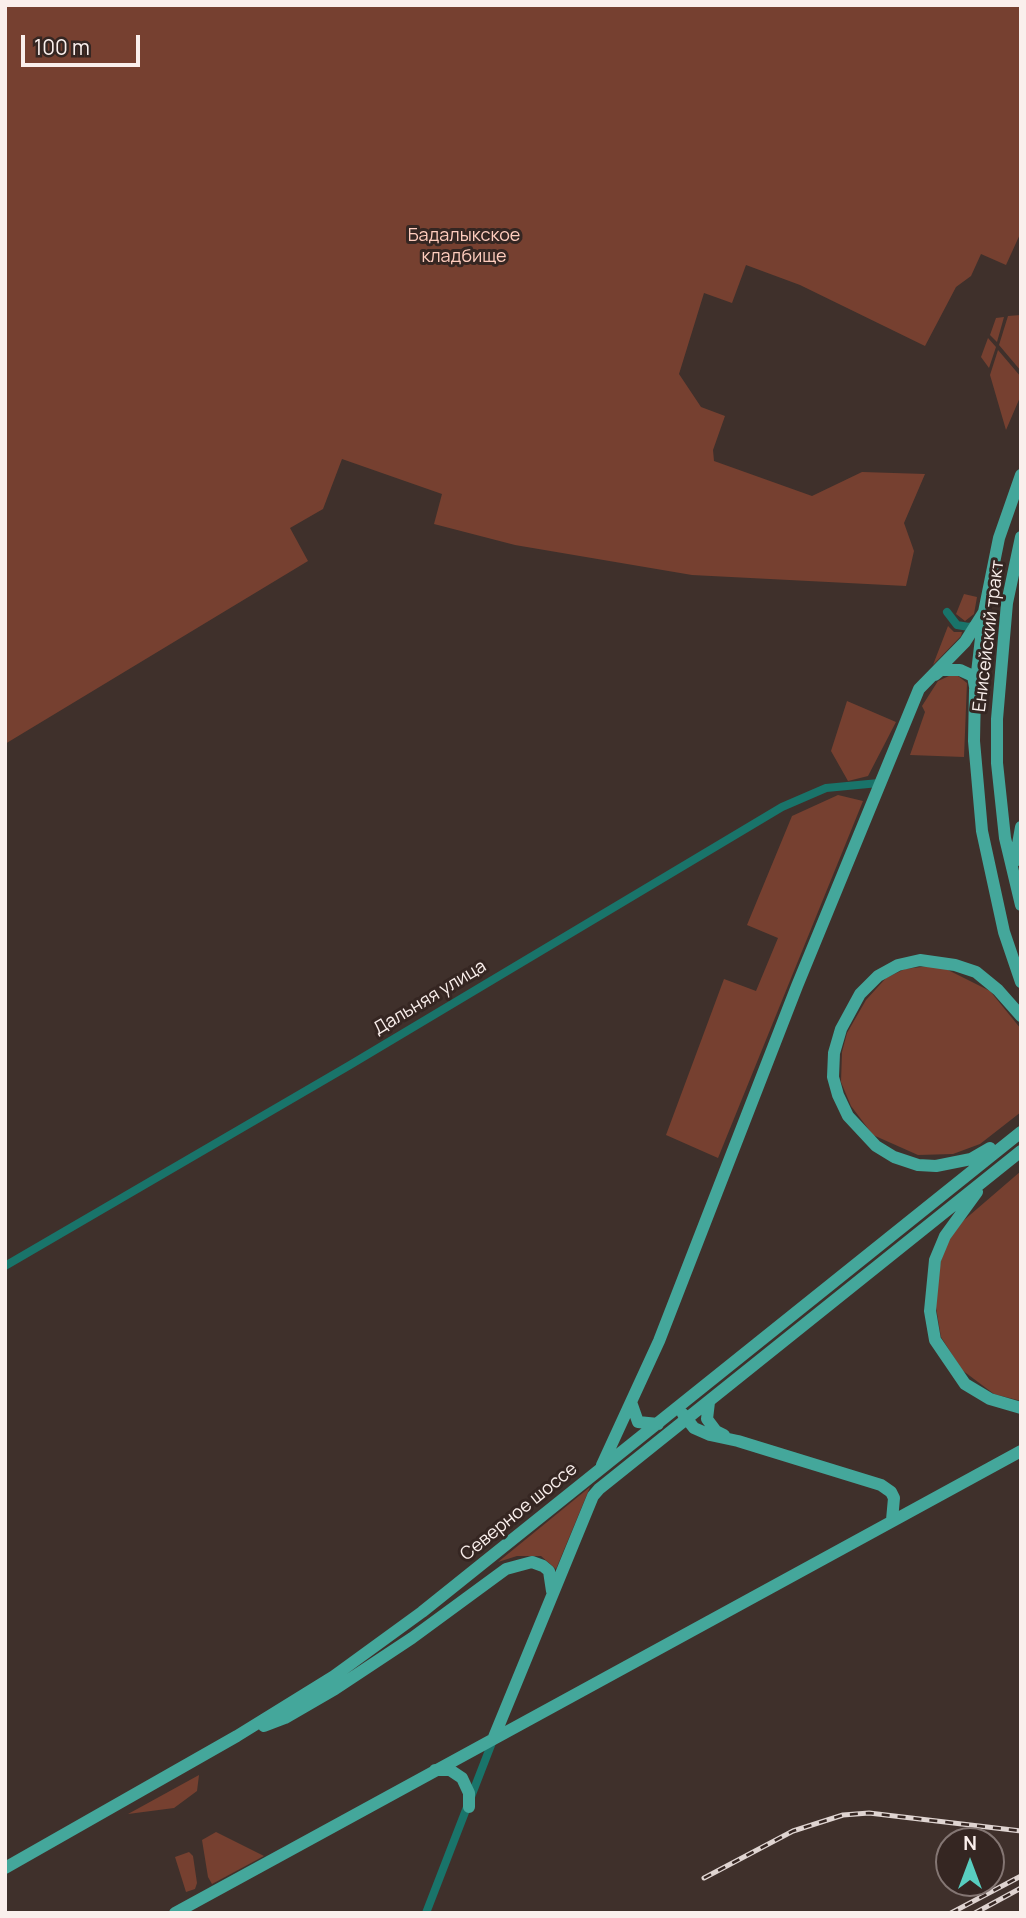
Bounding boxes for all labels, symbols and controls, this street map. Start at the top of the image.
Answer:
scale bar [24,21,144,65]
text: 100 m [34,33,90,61]
park label: Бадалыкское кладбище [408,225,520,268]
street label: Енисейский тракт [969,559,1009,713]
street label: Дальняя улица [370,956,490,1040]
street label: Северное шоссе [456,1458,582,1566]
north arrow [935,1827,1005,1897]
text: N [963,1830,977,1856]

